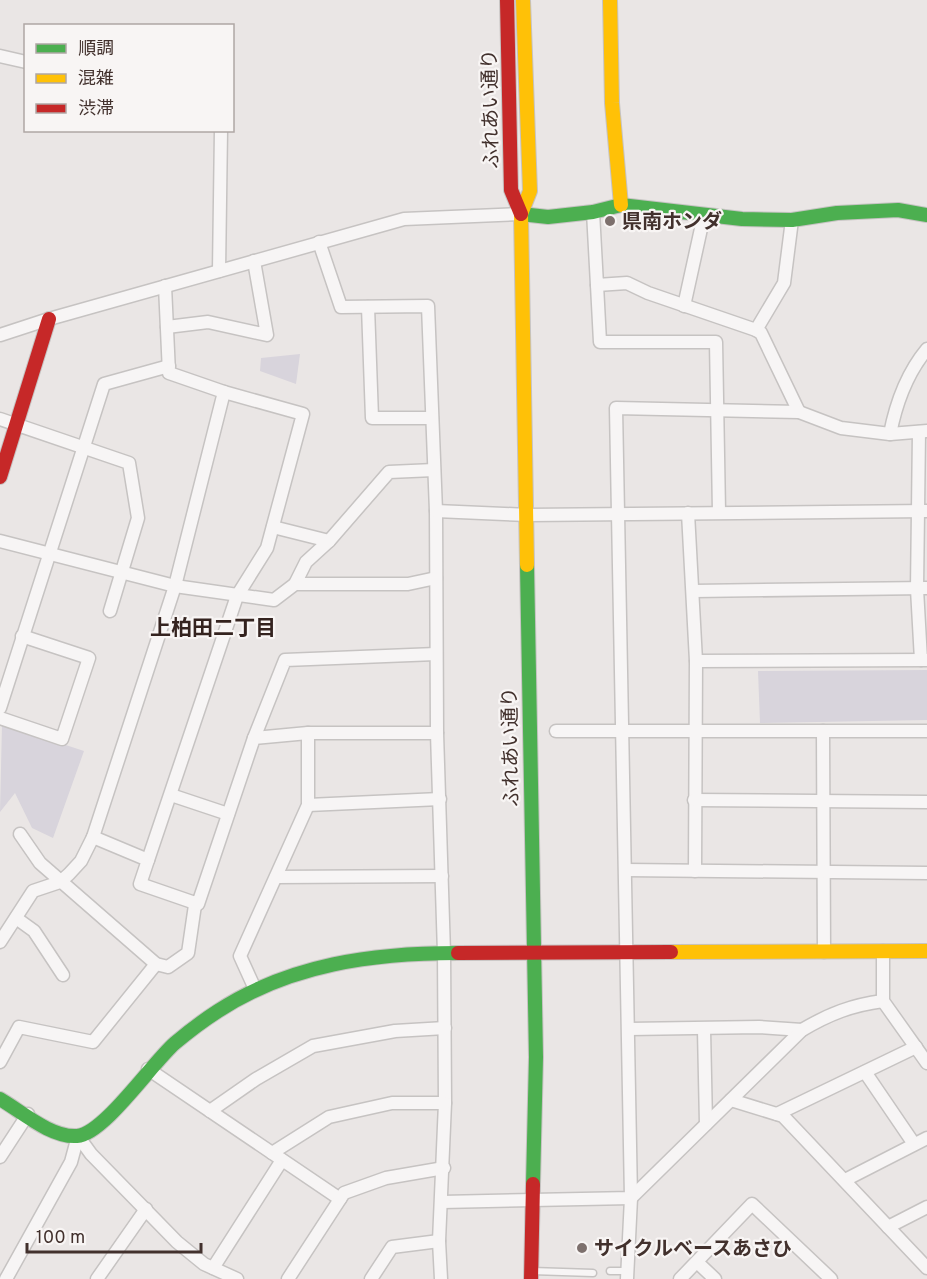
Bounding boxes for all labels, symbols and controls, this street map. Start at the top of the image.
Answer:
legend [24,24,234,132]
text: 順調 [78,38,114,61]
street label: ふれあい通り [478,49,506,169]
text: 混雑 [78,68,114,91]
text: 渋滞 [78,98,114,121]
place label: 県南ホンダ [622,210,722,236]
marker: 県南ホンダ [603,214,617,228]
district label: 上柏田二丁目 [150,616,276,643]
street label: ふれあい通り [498,687,526,807]
scale bar [27,1216,201,1254]
text: 100 m [36,1227,85,1250]
place label: サイクルベースあさひ [594,1237,792,1263]
marker: サイクルベースあさひ [575,1241,589,1255]

